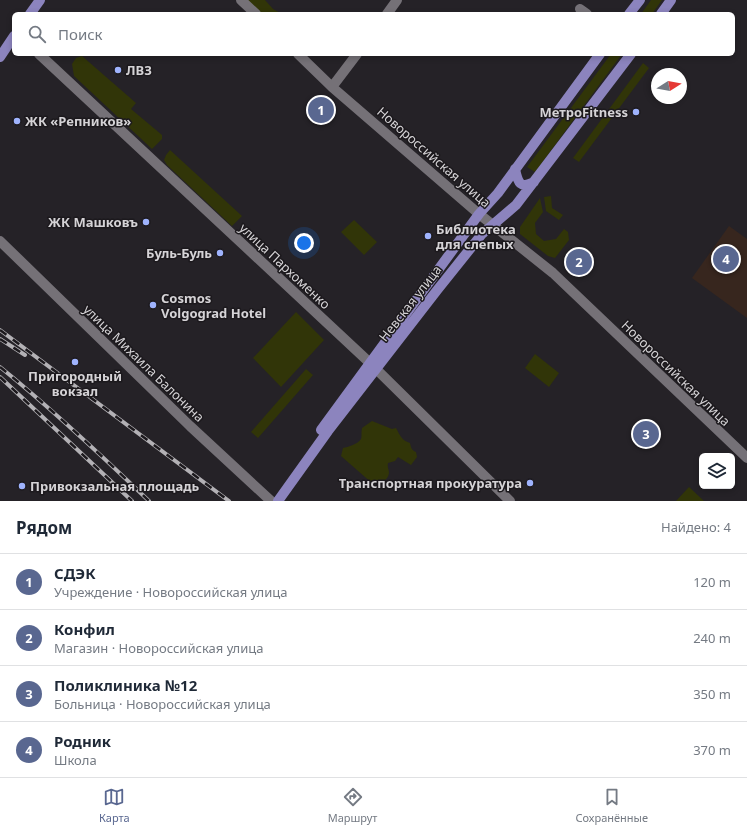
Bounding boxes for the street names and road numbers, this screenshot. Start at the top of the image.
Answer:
street label: Новороссийская улица [373,103,495,211]
street label: улица Пархоменко [236,219,335,313]
street label: Невская улица [375,261,445,345]
street label: улица Михаила Балонина [80,300,208,426]
street label: Новороссийская улица [618,316,734,430]

